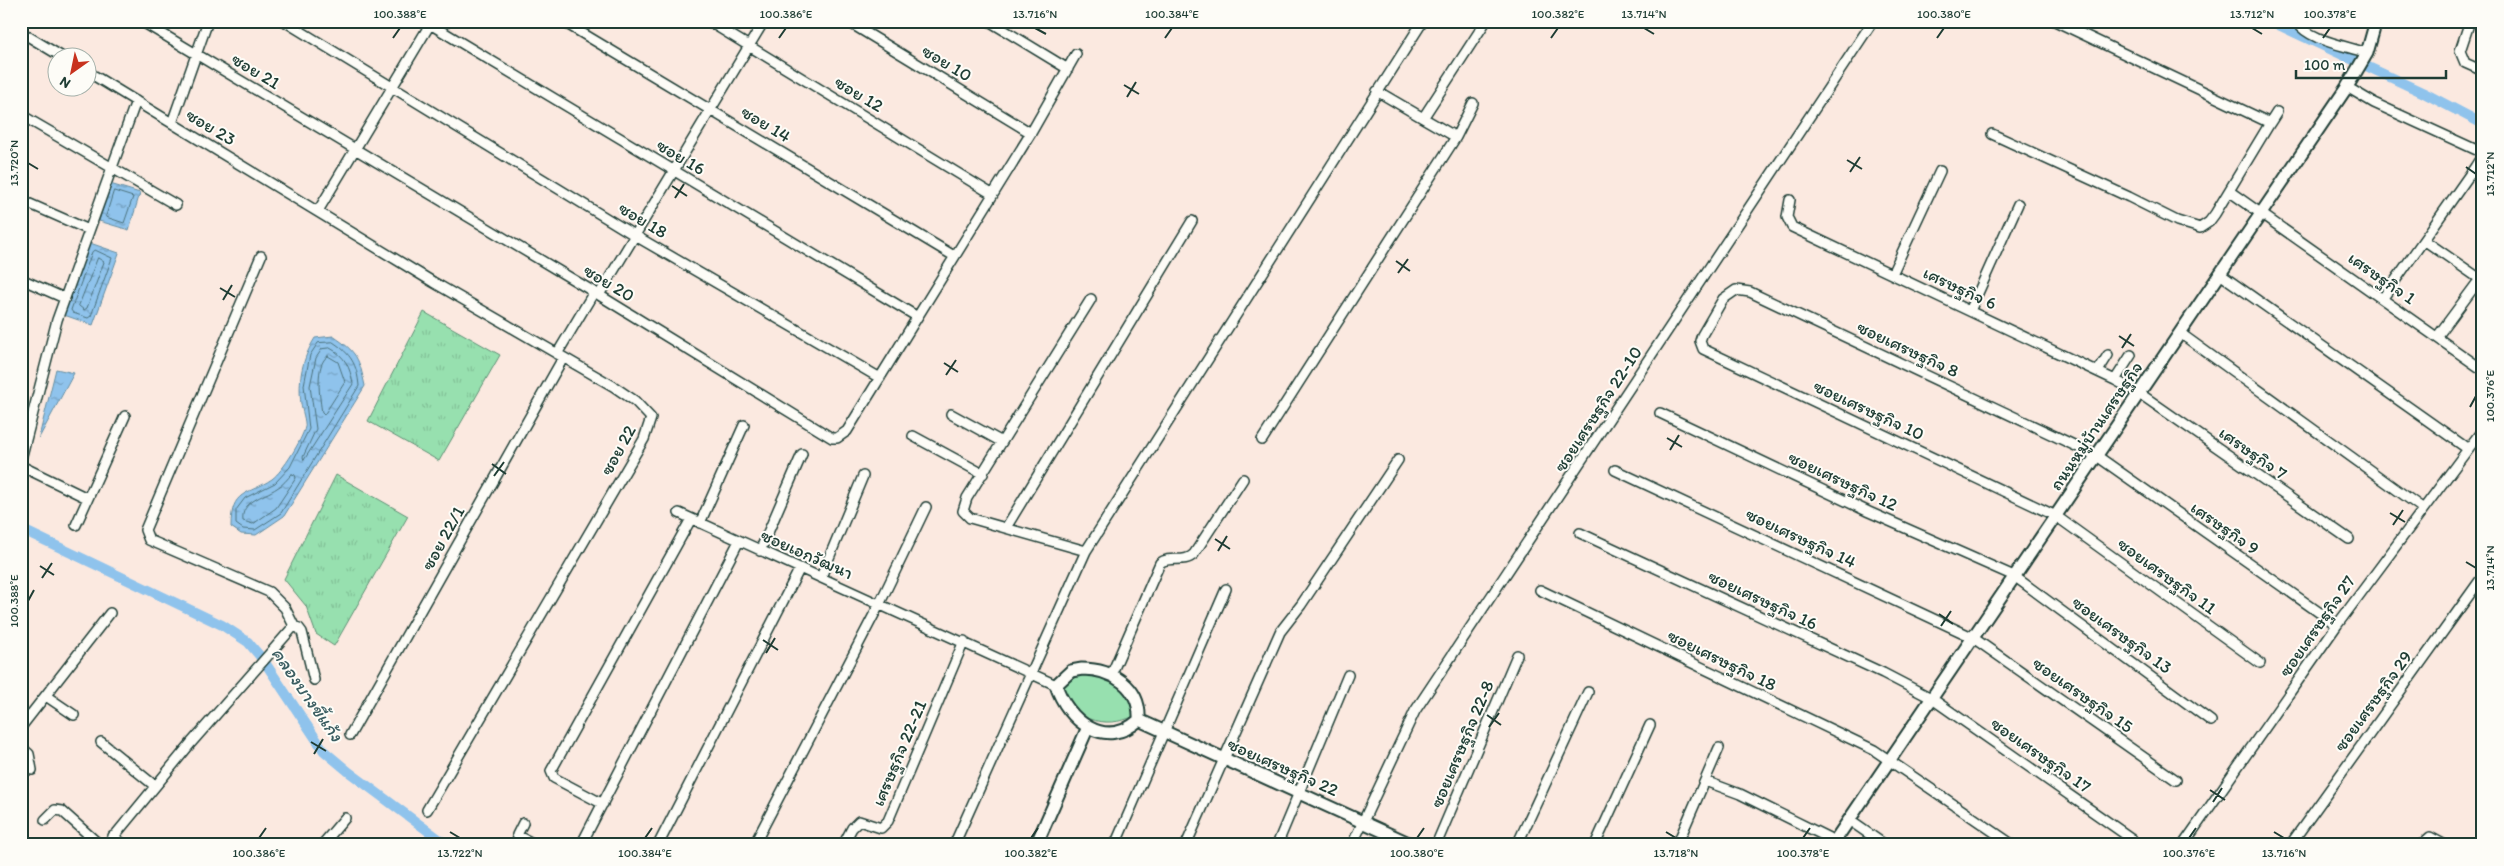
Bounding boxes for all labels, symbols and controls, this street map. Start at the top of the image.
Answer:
text: 100.388°E [373,7,427,21]
text: 100.386°E [760,7,813,21]
text: 13.716°N [1013,7,1057,21]
text: 100.384°E [1145,7,1199,21]
text: 100.382°E [1532,7,1585,21]
text: 13.714°N [1621,7,1667,21]
text: 100.380°E [1917,7,1971,21]
text: 13.712°N [2230,7,2274,21]
text: 100.378°E [2304,7,2357,21]
street label: ซอย 10 [918,40,976,86]
north arrow [48,48,98,98]
street label: ซอย 21 [228,48,284,94]
scale bar [2296,48,2446,80]
text: 100 m [2304,56,2346,74]
street label: ซอย 12 [831,71,888,117]
text: N [57,73,74,92]
street label: ซอย 14 [737,101,795,147]
street label: ซอย 23 [182,104,240,150]
street label: ซอย 16 [653,134,709,180]
text: 13.720°N [7,140,21,186]
text: 13.712°N [2483,152,2497,196]
street label: ซอย 18 [615,197,672,243]
street label: เศรษฐกิจ 1 [2343,247,2420,310]
street label: ซอย 20 [580,259,638,307]
street label: เศรษฐกิจ 6 [1919,261,2000,316]
street label: ซอยเศรษฐกิจ 8 [1853,316,1963,383]
street label: ซอยเศรษฐกิจ 22-10 [1549,342,1648,477]
street label: ถนนหมู่บ้านเศรษฐกิจ [2045,357,2148,495]
text: 100.376°E [2483,369,2497,422]
street label: ซอยเศรษฐกิจ 10 [1810,375,1928,446]
street label: ซอย 22 [595,421,641,479]
street label: เศรษฐกิจ 7 [2214,422,2291,485]
street label: ซอยเศรษฐกิจ 12 [1784,446,1902,517]
street label: เศรษฐกิจ 9 [2186,496,2264,560]
street label: ซอย 22/1 [416,502,470,574]
street label: ซอยเศรษฐกิจ 14 [1742,503,1860,574]
street label: ซอยเอกวัฒนา [757,524,857,584]
street label: ซอยเศรษฐกิจ 11 [2113,533,2221,620]
text: 13.714°N [2483,545,2497,591]
street label: ซอยเศรษฐกิจ 16 [1704,565,1821,636]
street label: ซอยเศรษฐกิจ 27 [2274,571,2361,681]
text: 100.388°E [7,574,21,628]
street label: ซอยเศรษฐกิจ 13 [2067,591,2176,680]
street label: ซอยเศรษฐกิจ 18 [1664,624,1780,697]
water label: คลองบางขี้แก้ง [267,642,349,747]
street label: ซอยเศรษฐกิจ 29 [2329,646,2418,756]
street label: ซอยเศรษฐกิจ 15 [2028,652,2138,739]
street label: ซอยเศรษฐกิจ 22-8 [1425,677,1500,811]
street label: เศรษฐกิจ 22-21 [867,697,932,810]
street label: ซอยเศรษฐกิจ 17 [1986,712,2095,799]
street label: ซอยเศรษฐกิจ 22 [1224,733,1342,802]
text: 100.386°E [233,846,286,860]
text: 13.722°N [437,846,483,860]
text: 100.384°E [618,846,672,860]
text: 100.382°E [1005,846,1058,860]
text: 100.380°E [1390,846,1444,860]
text: 13.718°N [1654,846,1698,860]
text: 100.378°E [1777,846,1830,860]
text: 100.376°E [2163,846,2216,860]
text: 13.716°N [2262,846,2306,860]

